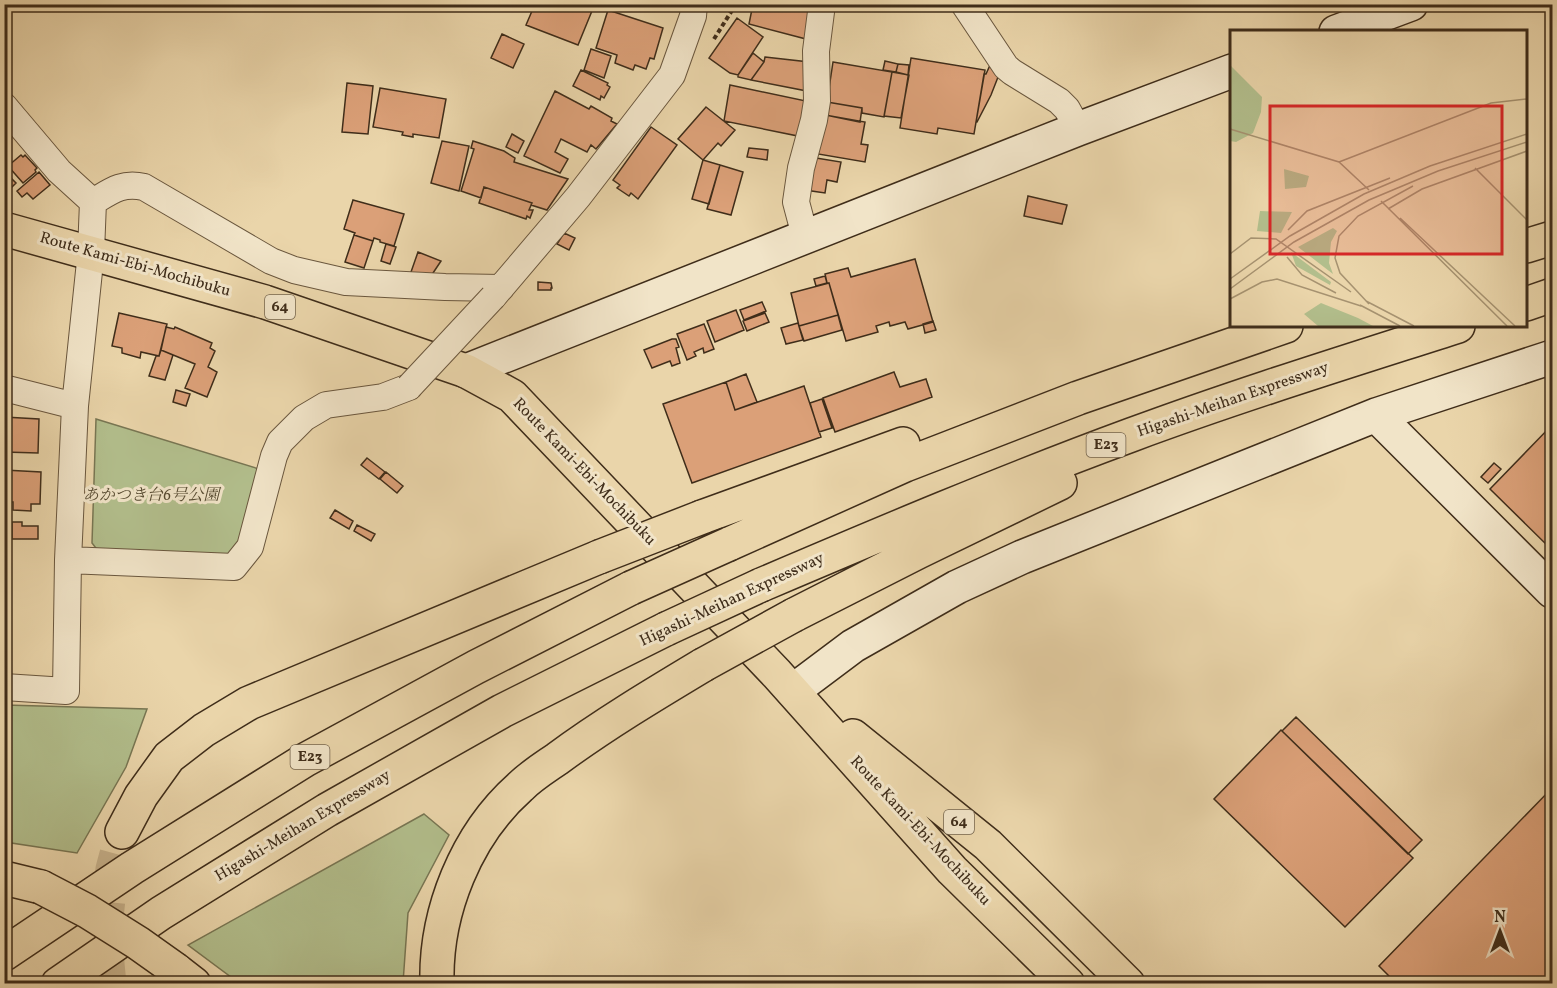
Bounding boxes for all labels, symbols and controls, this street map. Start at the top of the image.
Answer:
inset map [1230,30,1527,327]
street label: Route Kami-Ebi-Mochibuku [37,227,233,303]
road number: 64 [265,295,295,319]
street label: Higashi-Meihan Expressway [1134,357,1332,443]
street label: Route Kami-Ebi-Mochibuku [507,393,661,551]
road number: E23 [1086,433,1126,457]
park label: あかつき台6号公園 [83,485,222,507]
street label: Higashi-Meihan Expressway [636,547,828,652]
road number: E23 [290,745,330,769]
street label: Route Kami-Ebi-Mochibuku [845,751,995,911]
street label: Higashi-Meihan Expressway [211,765,395,887]
road number: 64 [944,810,974,834]
north arrow [1470,901,1530,961]
text: N [1494,907,1506,929]

